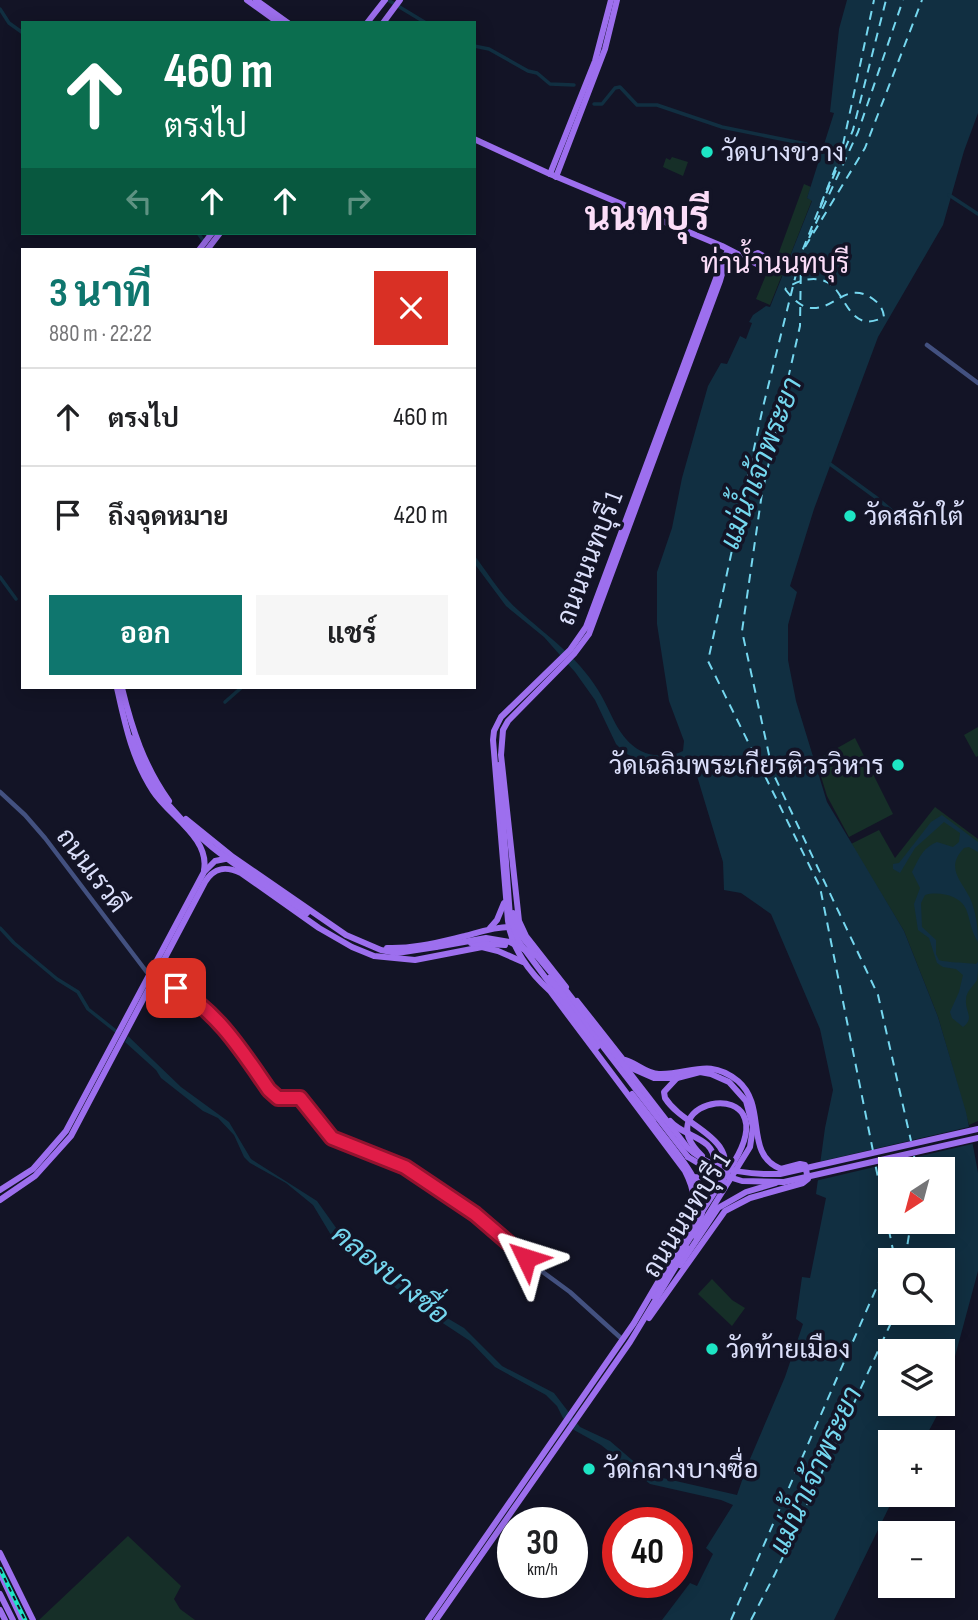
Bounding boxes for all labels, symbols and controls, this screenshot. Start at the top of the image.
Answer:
text: 460 m [164,43,273,102]
icon: ahead [49,49,140,140]
text: ตรงไป [164,108,247,147]
place label: วัดบางขวาง [721,136,844,169]
marker: วัดบางขวาง [699,144,715,160]
icon: left [120,182,158,220]
icon: ahead [193,182,231,220]
icon: ahead [266,182,304,220]
icon: right [339,182,377,220]
district label: นนทบุรี [584,191,710,244]
district label: ท่าน้ำนนทบุรี [700,239,850,283]
text: 3 นาที [49,268,152,319]
button: close [374,271,448,345]
text: 880 m · 22:22 [49,320,152,348]
water label: แม่น้ำเจ้าพระยา [705,370,809,554]
icon: ahead [49,398,87,436]
text: 460 m [393,402,448,433]
text: ตรงไป [108,404,179,435]
street label: ถนนนนทบุรี 1 [549,486,631,630]
icon: arrive [49,496,87,534]
text: 420 m [394,500,448,531]
place label: วัดสลักใต้ [864,500,964,533]
text: ถึงจุดหมาย [108,502,229,533]
marker: วัดสลักใต้ [842,508,858,524]
button: ออก [49,595,242,675]
button: แชร์ [256,595,448,675]
place label: วัดเฉลิมพระเกียรติวรวิหาร [609,749,884,782]
marker: วัดเฉลิมพระเกียรติวรวิหาร [890,757,906,773]
street label: ถนนเรวดี [49,821,134,919]
pin [146,958,206,1018]
icon: arrive [157,969,195,1007]
street label: ถนนนนทบุรี 1 [635,1147,739,1284]
north arrow [878,1157,956,1234]
map controls [878,1157,955,1598]
water label: คลองบางซื่อ [325,1211,461,1332]
position arrow [489,1221,563,1295]
button: search [878,1248,955,1325]
place label: วัดท้ายเมือง [726,1333,850,1366]
button: layers [878,1339,955,1416]
marker: วัดท้ายเมือง [704,1341,720,1357]
water label: แม่น้ำเจ้าพระยา [755,1378,870,1560]
button: + [878,1430,955,1507]
place label: วัดกลางบางซื่อ [603,1447,759,1486]
marker: วัดกลางบางซื่อ [581,1461,597,1477]
speed limit sign: 40 [602,1507,693,1598]
button: − [878,1521,955,1598]
text: 30 [526,1522,559,1565]
text: km/h [527,1559,558,1580]

